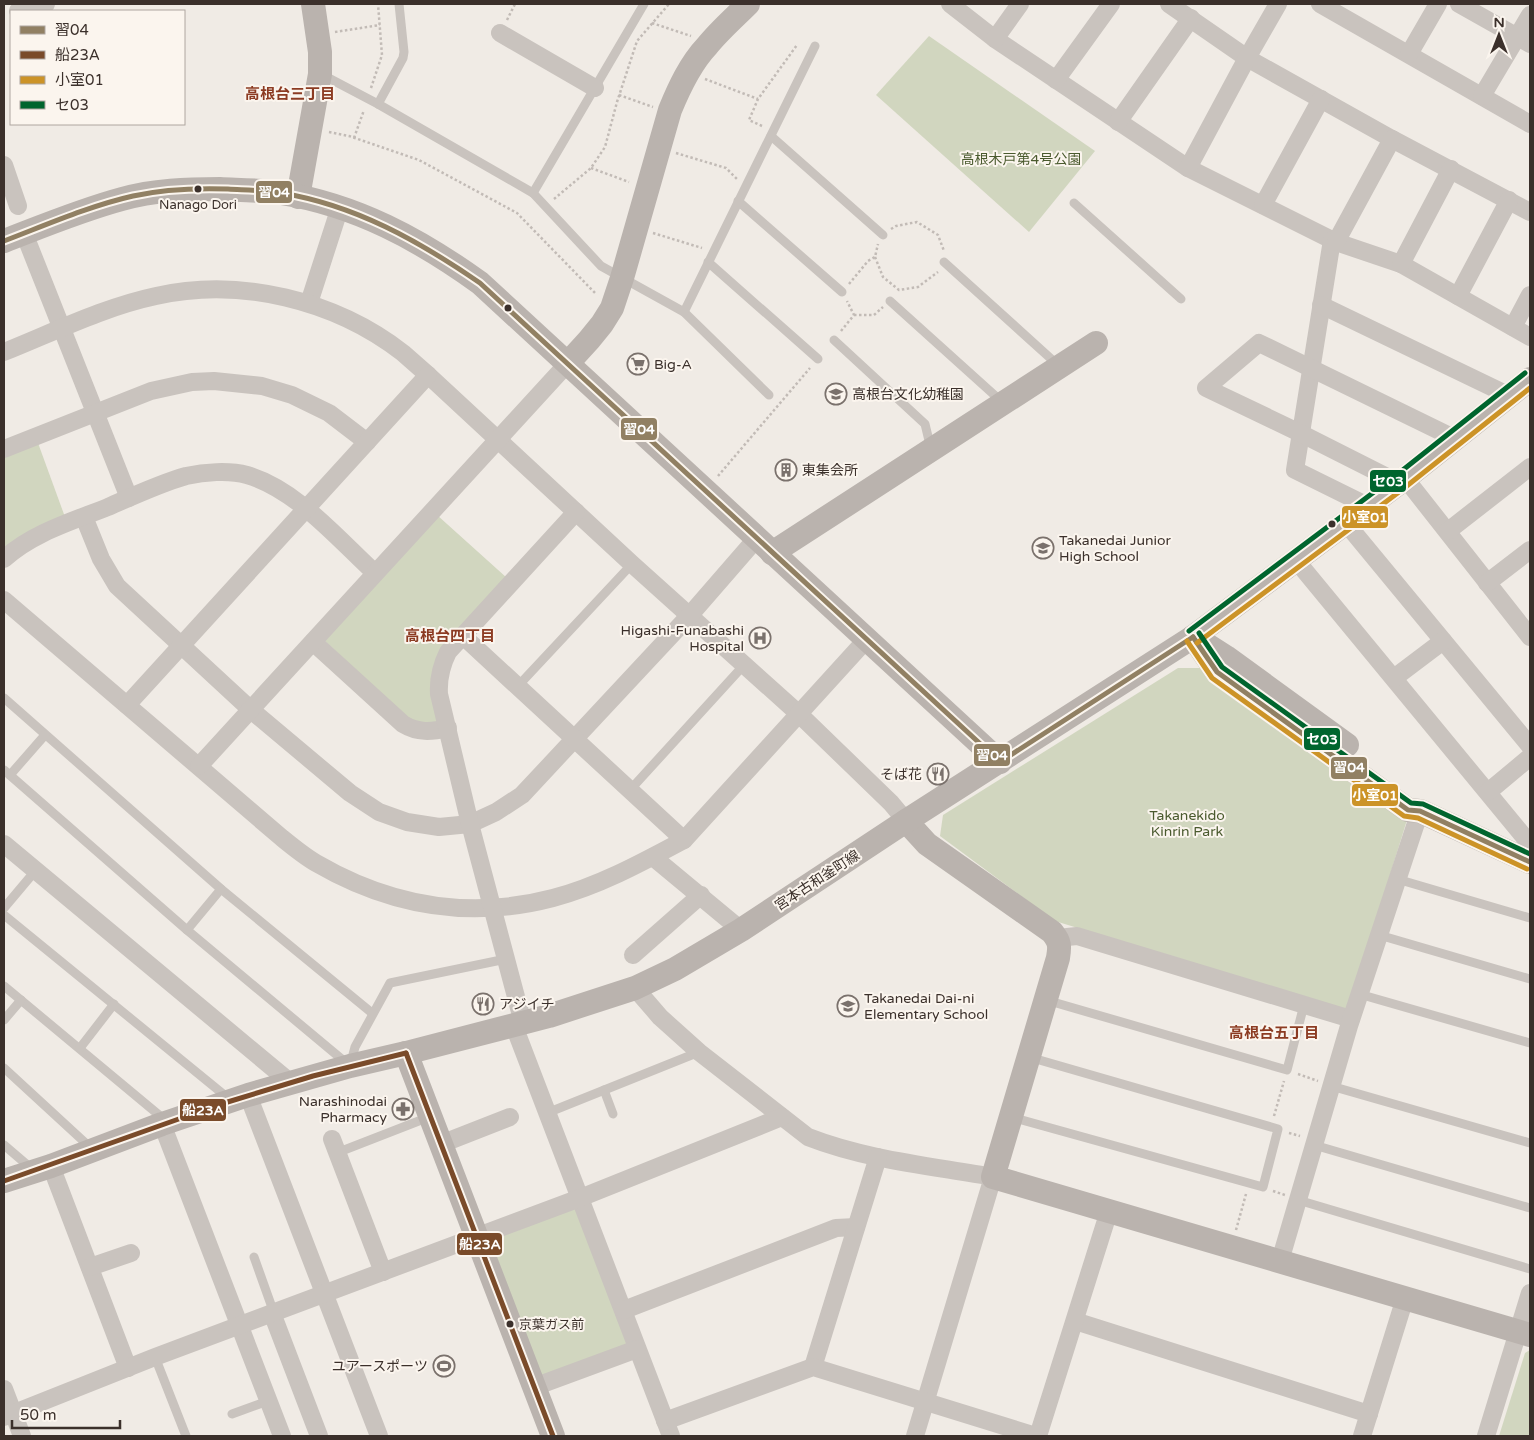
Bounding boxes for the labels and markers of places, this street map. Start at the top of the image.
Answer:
marker: Nanago Dori [193,184,203,194]
place label: Nanago Dori [159,197,237,213]
unlabelled marker [503,303,513,313]
supermarket icon: Big-A [626,352,650,376]
place label: Big-A [654,356,692,373]
school or university icon: 高根台文化幼稚園 [824,382,848,406]
place label: 高根台文化幼稚園 [852,386,964,403]
building icon: 東集会所 [774,458,798,482]
place label: 東集会所 [802,462,858,479]
unlabelled marker [1327,519,1337,529]
place label: Takanedai Junior High School [1059,532,1171,565]
school or university icon: Takanedai Junior High School [1031,536,1055,560]
place label: Higashi-Funabashi Hospital [621,622,744,655]
hospital icon: Higashi-Funabashi Hospital [748,626,772,650]
restaurant icon: そば花 [926,762,950,786]
place label: そば花 [880,766,922,783]
place label: Takanedai Dai-ni Elementary School [864,990,988,1023]
restaurant icon: アジイチ [471,992,495,1016]
school or university icon: Takanedai Dai-ni Elementary School [836,994,860,1018]
place label: アジイチ [499,996,554,1013]
place label: Narashinodai Pharmacy [299,1093,387,1126]
pharmacy icon: Narashinodai Pharmacy [391,1097,415,1121]
place label: 京葉ガス前 [519,1317,584,1333]
marker: 京葉ガス前 [505,1319,515,1329]
sports icon: ユアースポーツ [432,1354,456,1378]
place label: ユアースポーツ [332,1358,428,1375]

